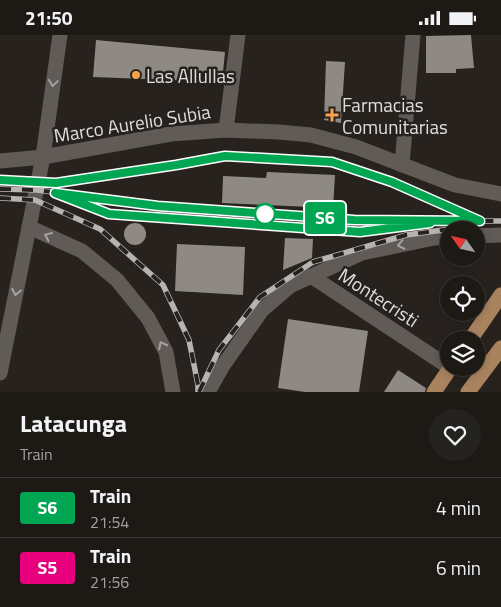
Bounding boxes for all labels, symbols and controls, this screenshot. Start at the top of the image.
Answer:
text: 21:50 [25,3,72,32]
place label: Las Allullas [146,61,235,90]
marker: Las Allullas [130,69,142,81]
one-way arrow [48,80,59,88]
place label: Farmacias Comunitarias [342,90,448,141]
street label: Marco Aurelio Subia [51,96,213,150]
marker: Farmacias Comunitarias [326,109,338,121]
line badge: S6 [302,202,348,234]
unlabelled marker [254,203,276,225]
text: S6 [315,204,335,231]
north arrow [440,221,485,266]
map controls [440,221,485,376]
one-way arrow [44,231,53,242]
one-way arrow [396,239,405,249]
street label: Montecristi [333,260,425,334]
button: locate [440,276,485,321]
one-way arrow [11,288,22,296]
button: layers [440,331,485,376]
one-way arrow [158,341,168,350]
text: Latacunga [20,405,127,441]
button: heart [429,409,481,461]
text: Train [20,442,53,466]
text: Train [90,481,131,510]
text: 4 min [436,493,481,522]
text: S6 [38,494,57,521]
text: 21:54 [90,510,129,534]
text: Train [90,541,131,570]
text: 6 min [436,553,481,582]
text: S5 [38,554,57,581]
text: 21:56 [90,570,129,594]

